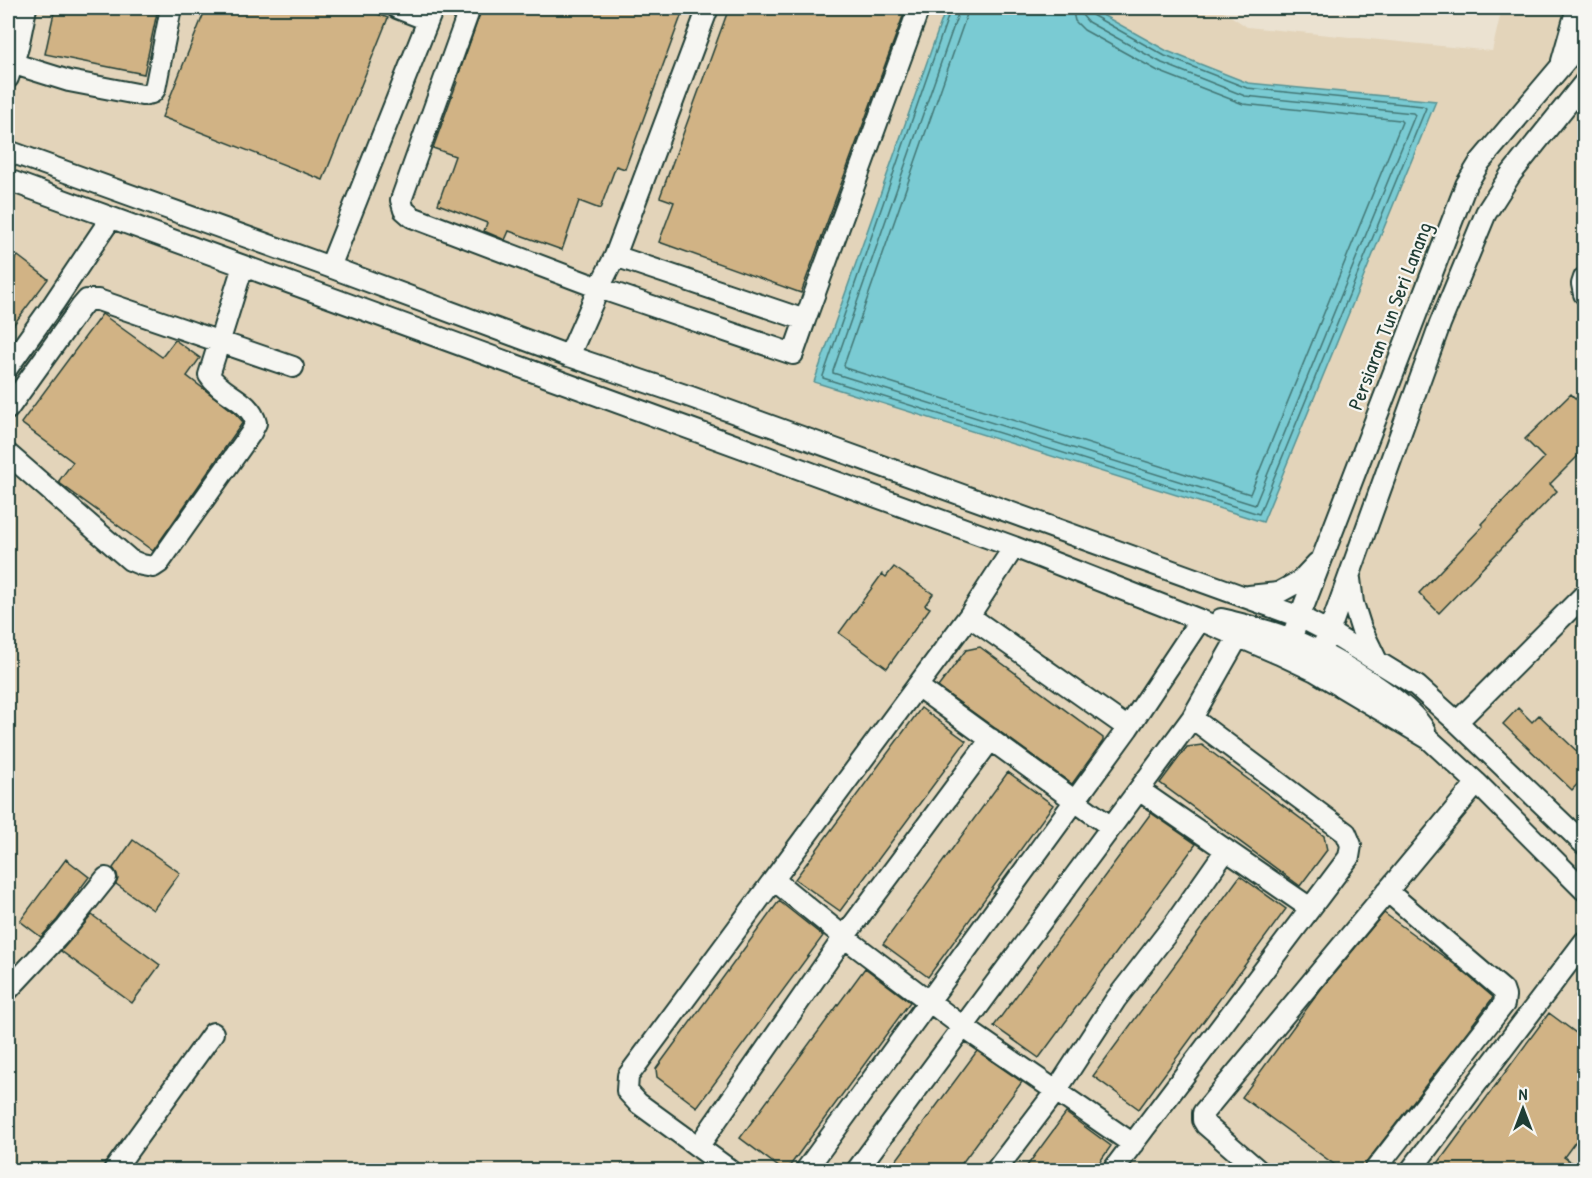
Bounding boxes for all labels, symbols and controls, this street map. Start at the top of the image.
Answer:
street label: Persiaran Tun Seri Lanang [1340,218,1439,414]
north arrow [1493,1079,1553,1139]
text: N [1519,1083,1528,1105]

